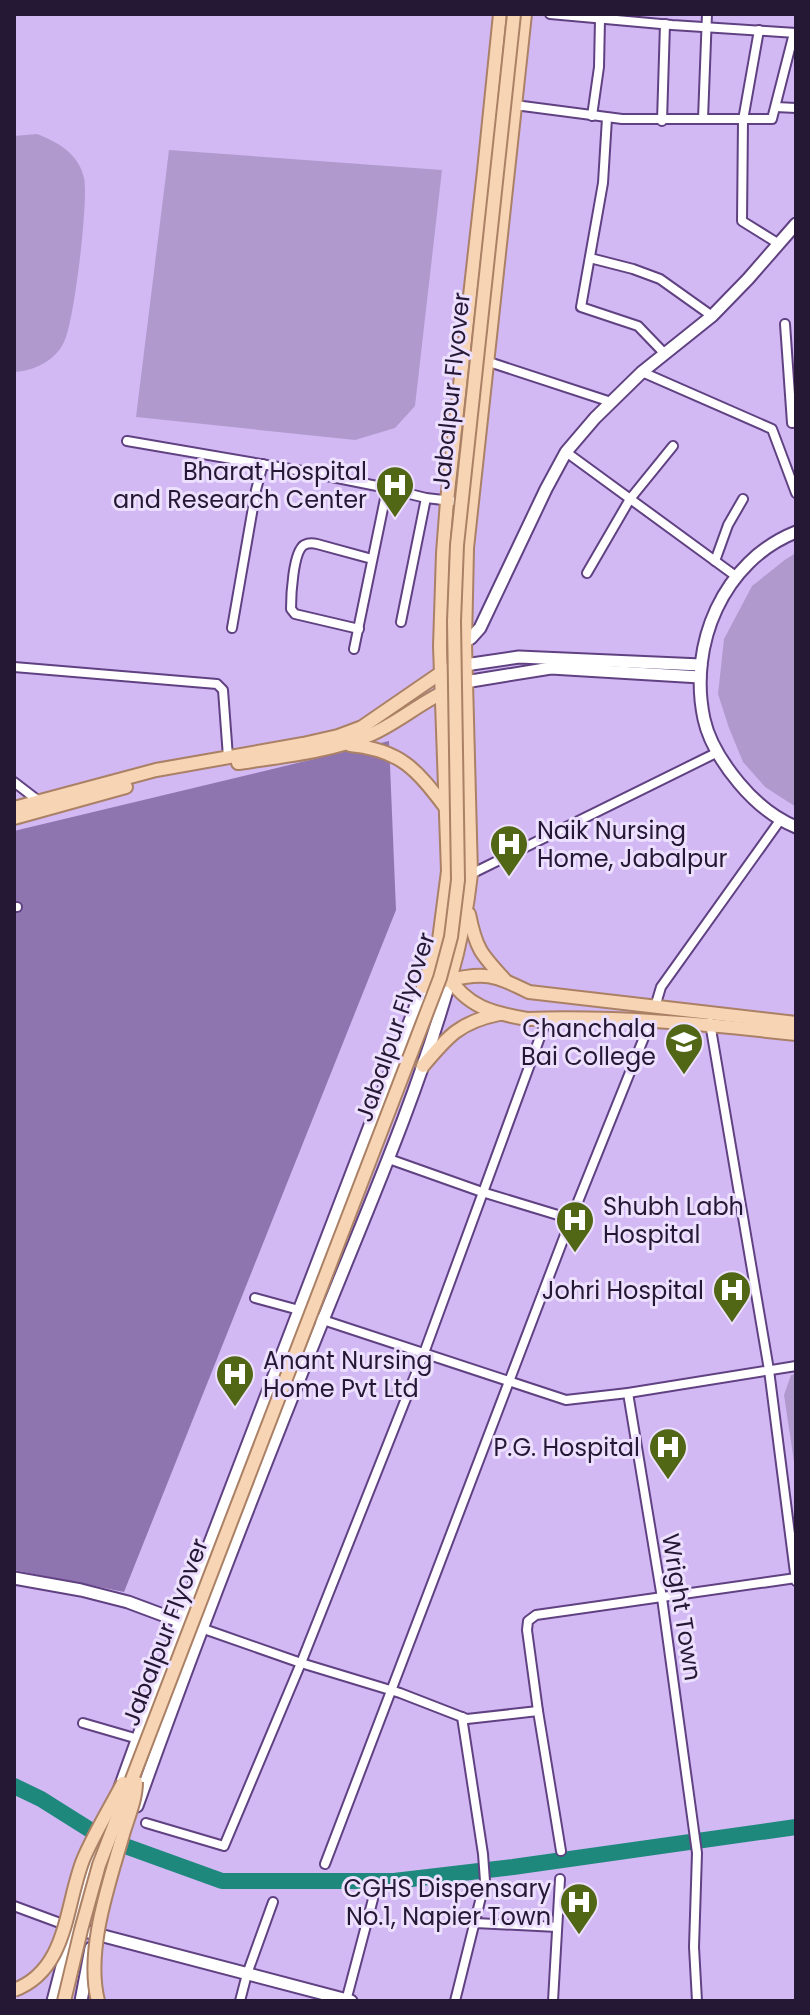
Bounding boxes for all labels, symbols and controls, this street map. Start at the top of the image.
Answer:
street label: Jabalpur Flyover [424,291,478,491]
place label: Bharat Hospital and Research Center [113,455,367,516]
hospital icon: Bharat Hospital and Research Center [374,464,416,519]
place label: Naik Nursing Home, Jabalpur [537,814,728,875]
hospital icon: Naik Nursing Home, Jabalpur [488,823,530,878]
street label: Jabalpur Flyover [347,928,443,1126]
place label: Chanchala Bai College [521,1012,656,1073]
school or university icon: Chanchala Bai College [663,1021,705,1076]
place label: Shubh Labh Hospital [603,1190,744,1251]
hospital icon: Shubh Labh Hospital [554,1199,596,1254]
hospital icon: Johri Hospital [711,1269,753,1324]
place label: Johri Hospital [542,1274,704,1307]
place label: Anant Nursing Home Pvt Ltd [263,1344,432,1405]
hospital icon: Anant Nursing Home Pvt Ltd [214,1353,256,1408]
hospital icon: P.G. Hospital [647,1426,689,1481]
place label: P.G. Hospital [493,1431,640,1464]
street label: Wright Town [654,1531,710,1683]
street label: Jabalpur Flyover [114,1533,216,1731]
place label: CGHS Dispensary No.1, Napier Town [344,1872,551,1933]
hospital icon: CGHS Dispensary No.1, Napier Town [558,1881,600,1936]

